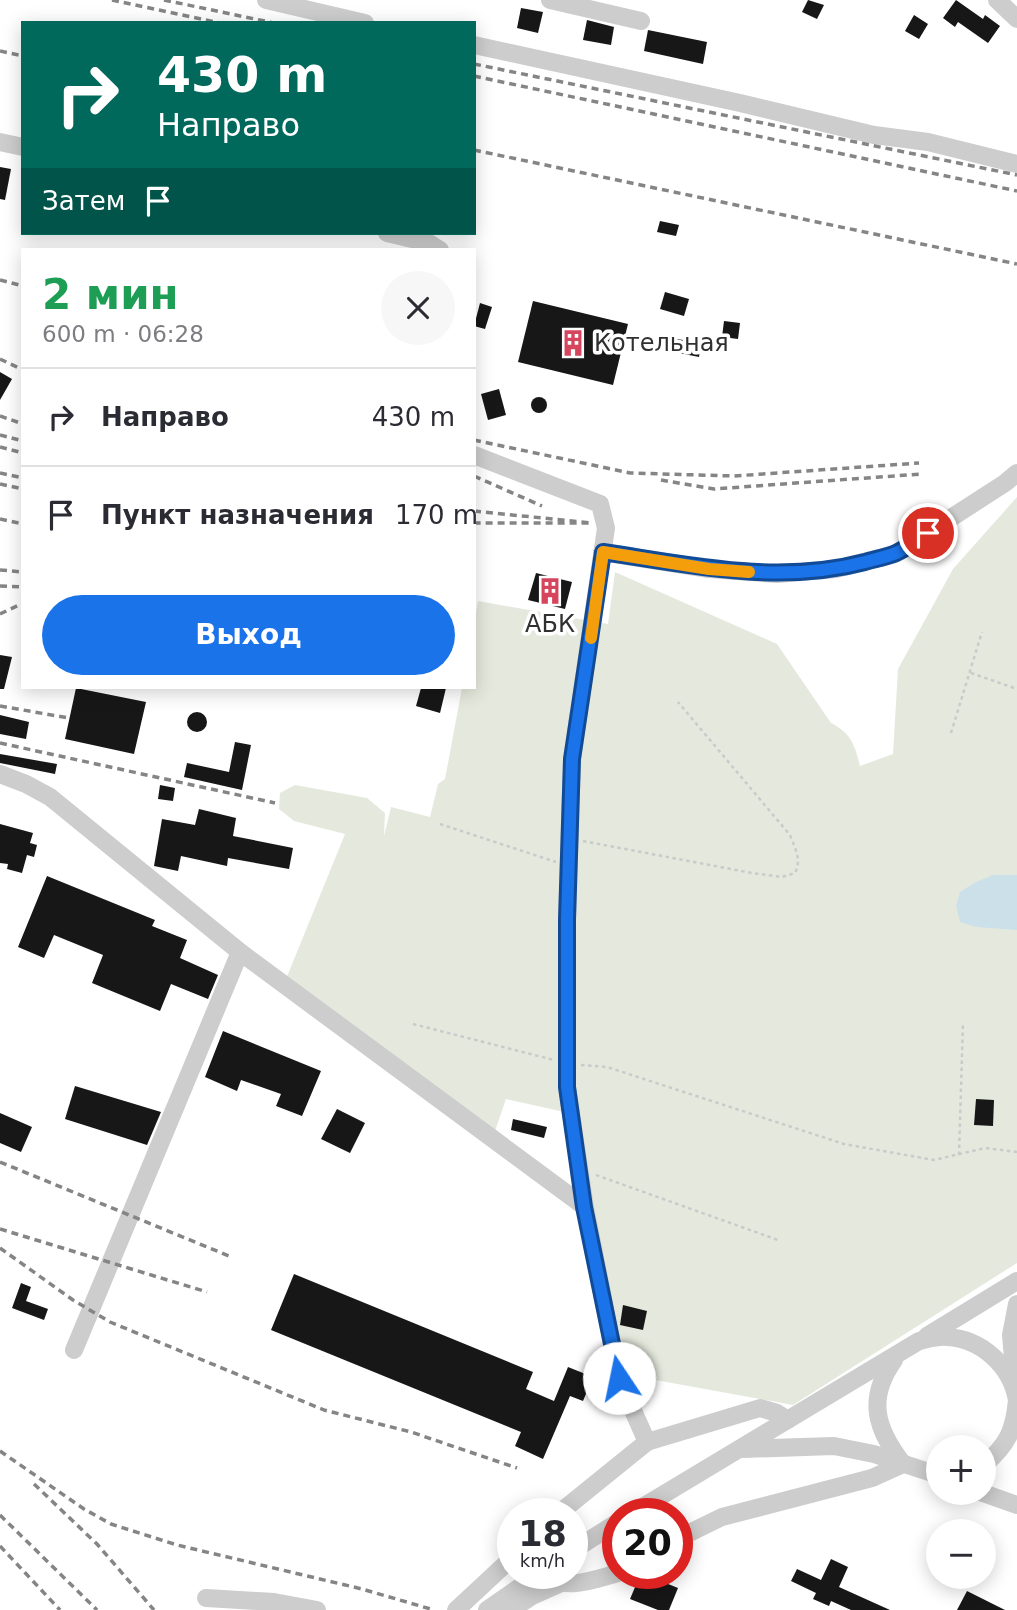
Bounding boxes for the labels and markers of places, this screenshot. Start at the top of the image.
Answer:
building icon: Котельная [558,328,588,358]
place label: Котельная [594,329,729,357]
pin [898,503,958,563]
building icon: АБК [535,576,565,606]
place label: АБК [525,610,575,638]

